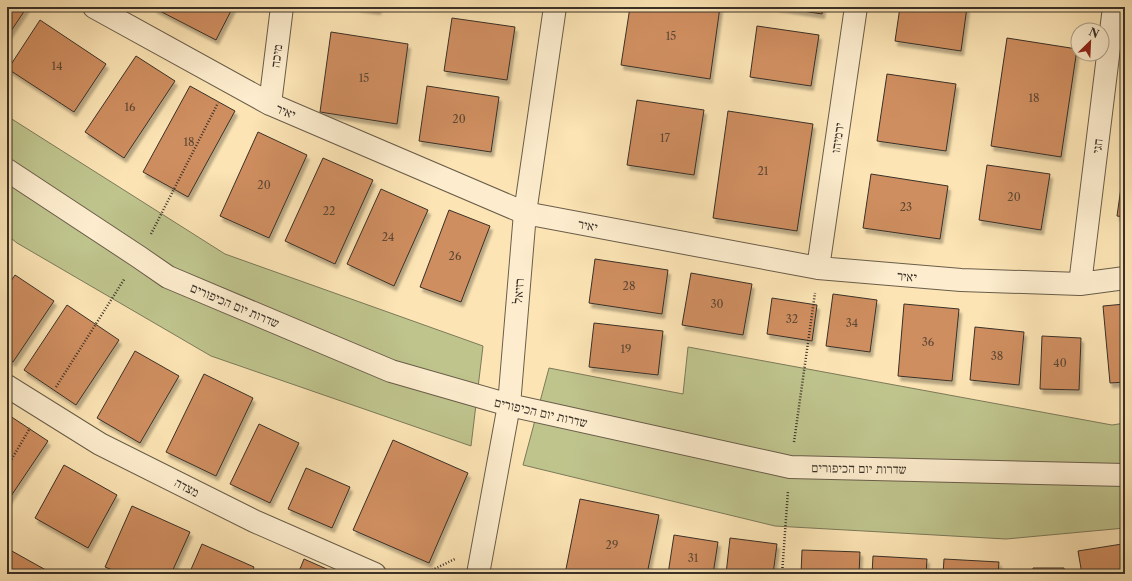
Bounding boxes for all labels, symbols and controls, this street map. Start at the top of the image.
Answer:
north arrow [1070,22,1110,62]
text: N [1087,25,1102,41]
house number: 15 [666,29,676,43]
street label: מיכה [267,43,285,69]
house number: 14 [52,59,62,73]
house number: 15 [359,71,369,85]
house number: 18 [1028,91,1040,105]
house number: 16 [124,100,136,114]
street label: יאיר [274,100,299,122]
house number: 20 [452,112,466,126]
street label: ירמיהו [827,121,847,154]
house number: 17 [660,131,671,145]
house number: 18 [183,135,195,149]
street label: חגי [1088,138,1106,154]
house number: 21 [758,164,769,178]
house number: 20 [257,178,271,192]
house number: 20 [1007,190,1021,204]
house number: 23 [900,200,912,214]
house number: 22 [323,204,335,218]
street label: יאיר [577,215,600,235]
house number: 24 [382,230,394,244]
house number: 26 [449,249,462,263]
street label: יאיר [896,267,918,285]
street label: רזיאל [509,277,527,305]
street label: שדרות יום הכיפורים [188,279,282,331]
house number: 28 [623,279,635,293]
house number: 30 [710,297,724,311]
house number: 32 [786,312,798,326]
house number: 34 [846,316,858,330]
house number: 36 [922,335,935,349]
house number: 19 [620,342,632,356]
house number: 38 [991,349,1003,363]
house number: 40 [1053,356,1067,370]
street label: שדרות יום הכיפורים [493,393,589,431]
street label: שדרות יום הכיפורים [811,459,907,477]
street label: מצדה [172,474,202,500]
house number: 29 [606,538,618,552]
house number: 31 [688,551,699,565]

